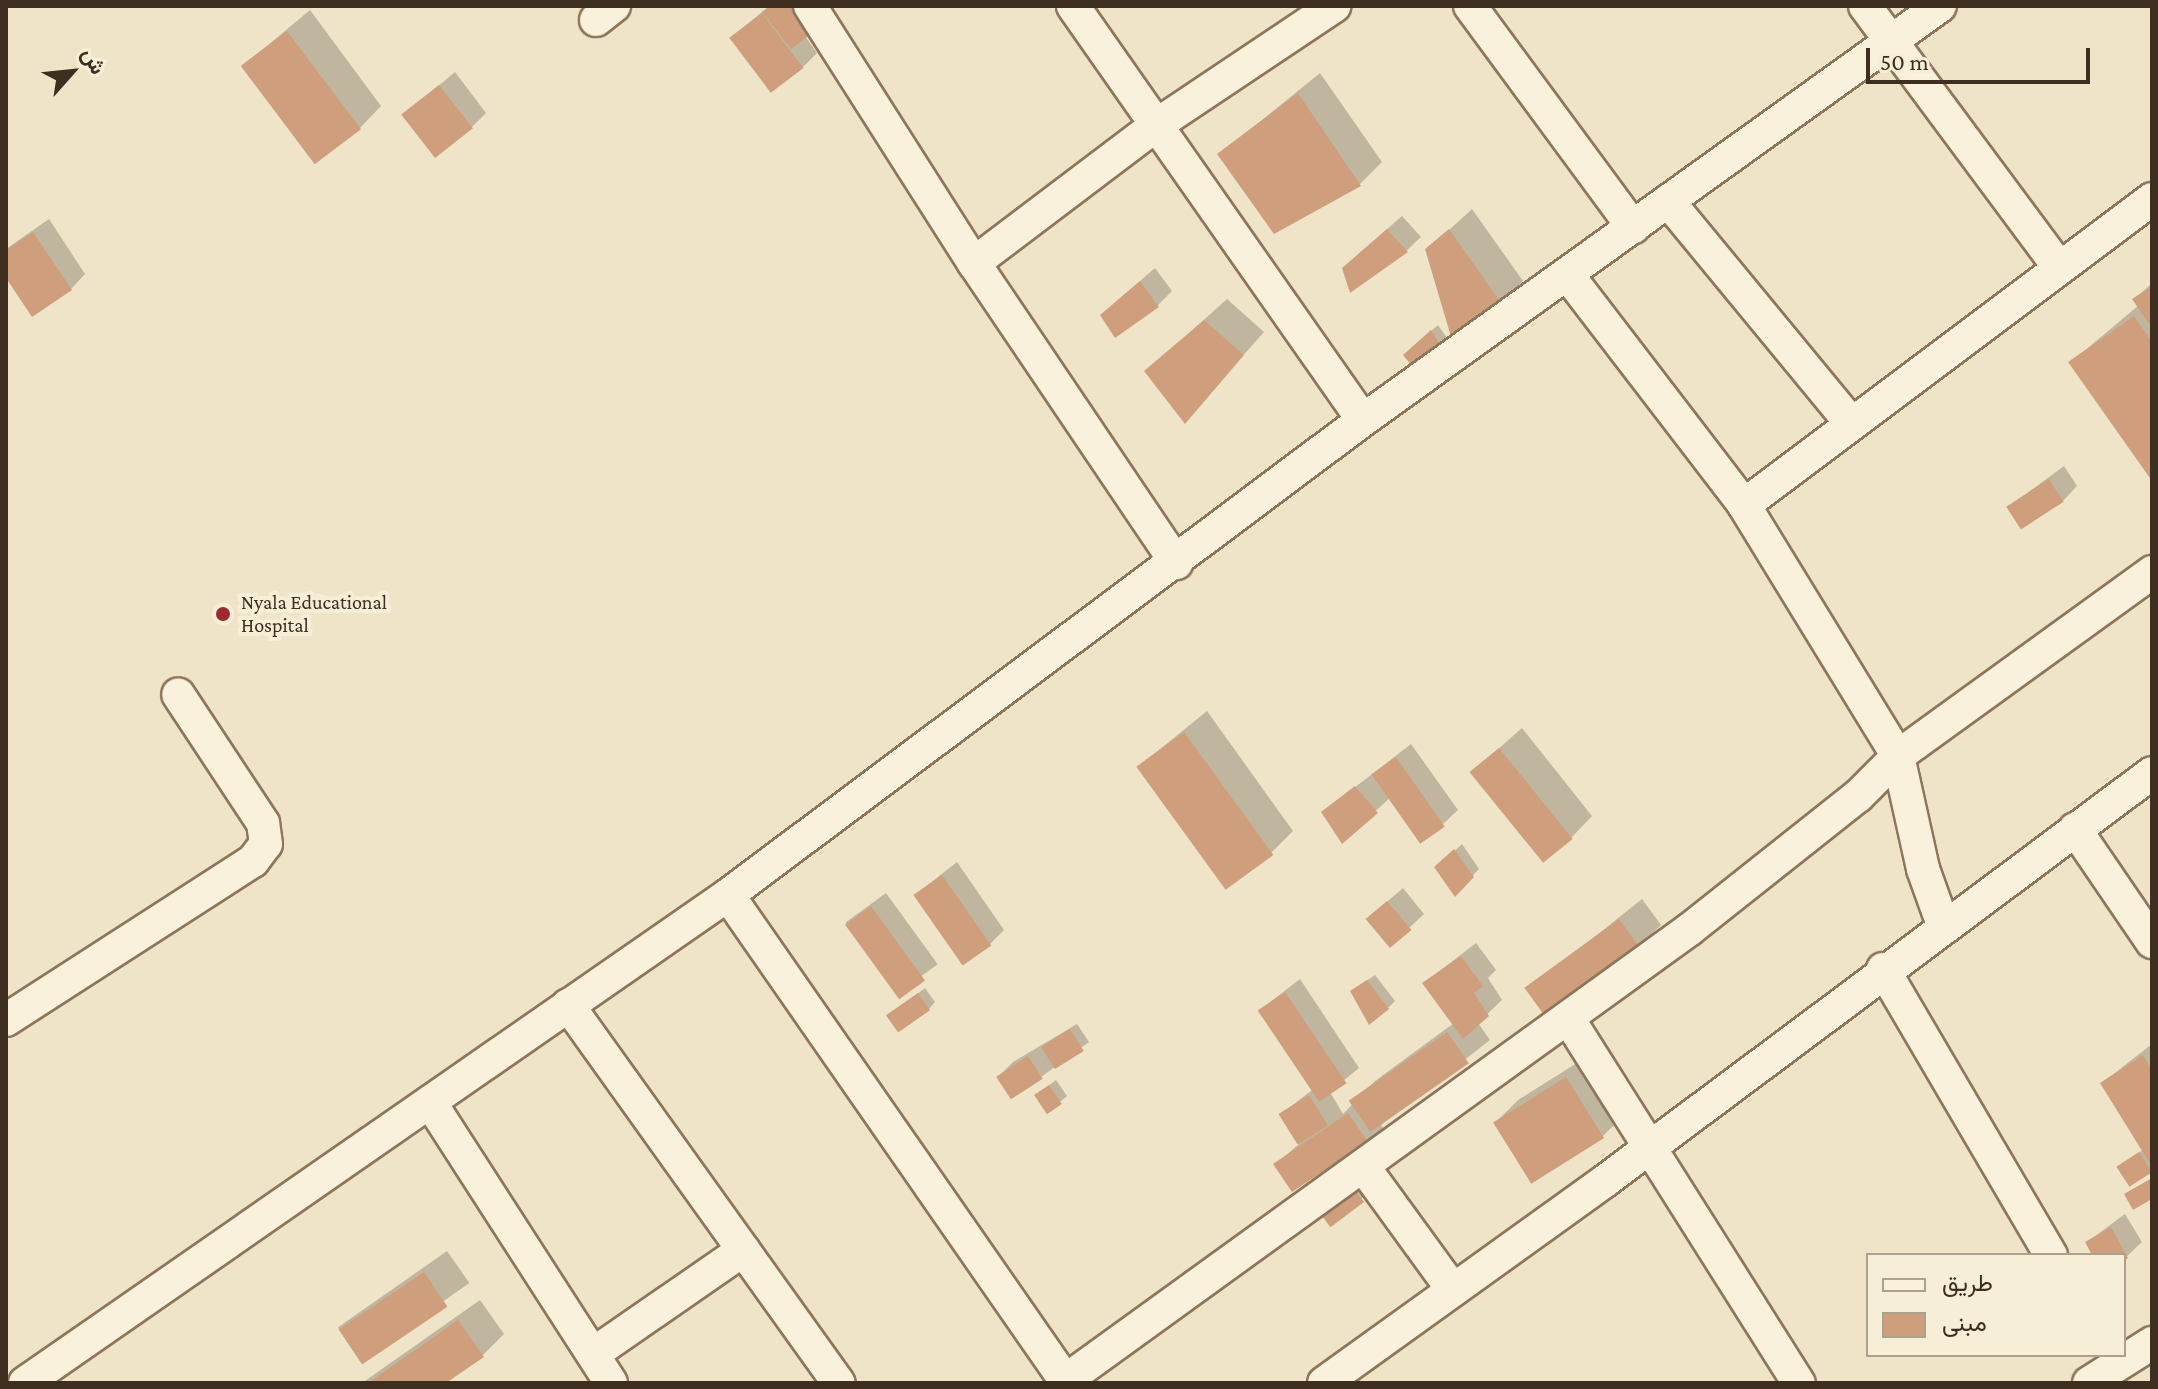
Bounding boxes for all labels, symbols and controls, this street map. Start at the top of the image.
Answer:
north arrow [32,32,112,112]
scale bar [1870,32,2094,82]
text: ش [77,43,111,78]
text: 50 m [1880,48,1929,75]
place label: Nyala Educational Hospital [241,590,387,637]
marker: Nyala Educational Hospital [212,603,234,625]
legend [1866,1253,2126,1357]
text: طريق [1942,1269,1993,1296]
text: مبنى [1942,1309,1987,1336]

